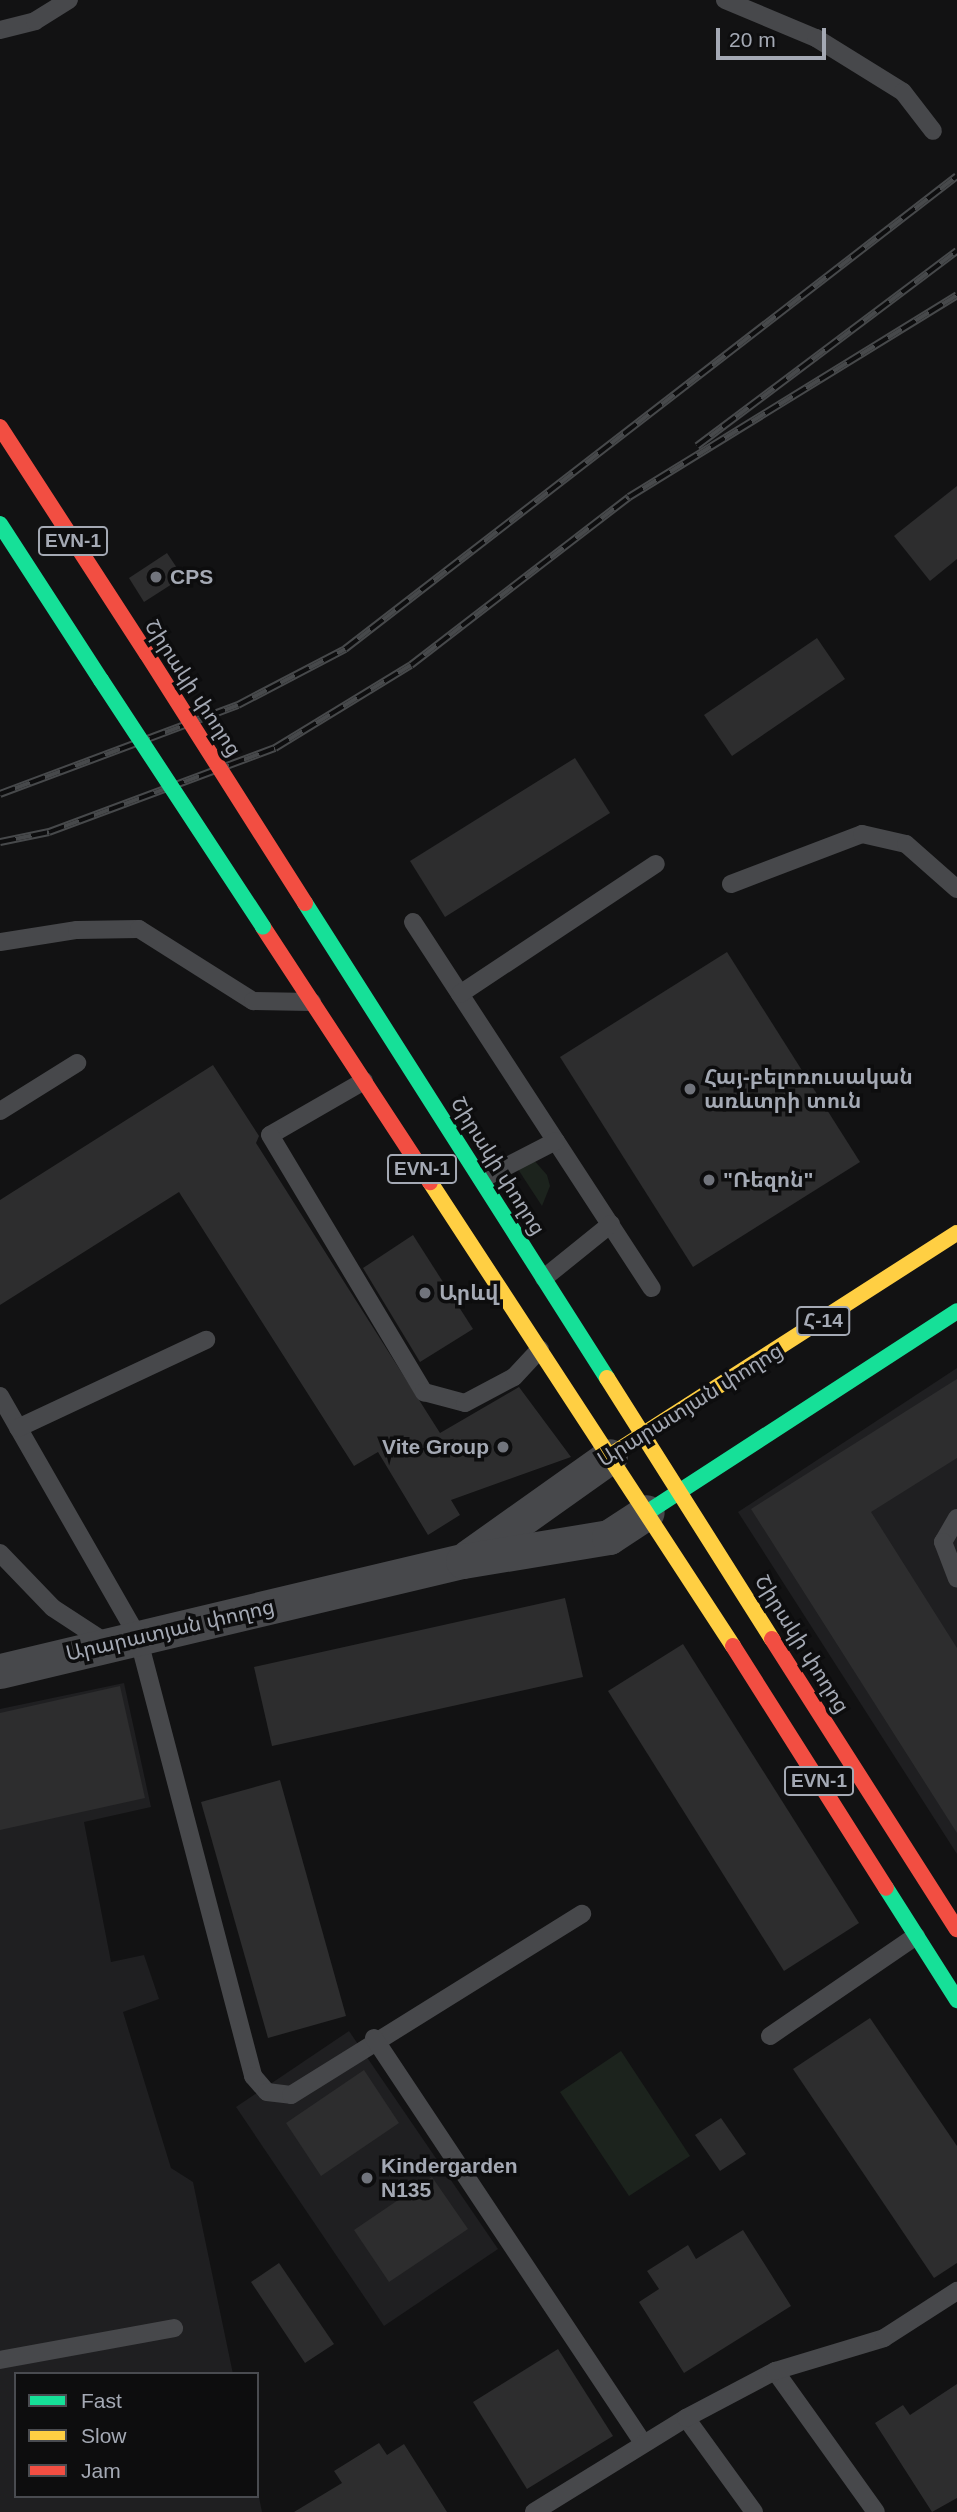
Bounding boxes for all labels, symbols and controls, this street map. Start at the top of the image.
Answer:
scale bar [719,14,829,58]
text: 20 m [729,28,776,51]
road number: EVN-1 [38,526,108,556]
place label: CPS [170,564,213,590]
marker: CPS [148,569,164,585]
street label: Շիրակի փողոց [139,615,247,761]
place label: Հայ-բելոռուսական առևտրի տուն [704,1064,913,1114]
marker: Հայ-բելոռուսական առևտրի տուն [682,1081,698,1097]
street label: Շիրակի փողոց [445,1092,551,1240]
road number: EVN-1 [387,1154,457,1184]
place label: "Ռեզոն" [723,1167,813,1193]
marker: "Ռեզոն" [701,1172,717,1188]
place label: Արևվ [439,1280,499,1306]
marker: Արևվ [417,1285,433,1301]
road number: Հ-14 [795,1306,851,1336]
street label: Արարատյան փողոց [593,1338,787,1472]
place label: Vite Group [382,1434,489,1460]
marker: Vite Group [495,1439,511,1455]
street label: Շիրակի փողոց [749,1570,855,1718]
street label: Արարատյան փողոց [63,1594,277,1666]
road number: EVN-1 [784,1765,854,1796]
place label: Kindergarden N135 [381,2153,518,2203]
marker: Kindergarden N135 [359,2170,375,2186]
legend [14,2372,259,2498]
text: Fast [81,2389,122,2412]
text: Slow [81,2424,127,2447]
text: Jam [81,2459,121,2482]

